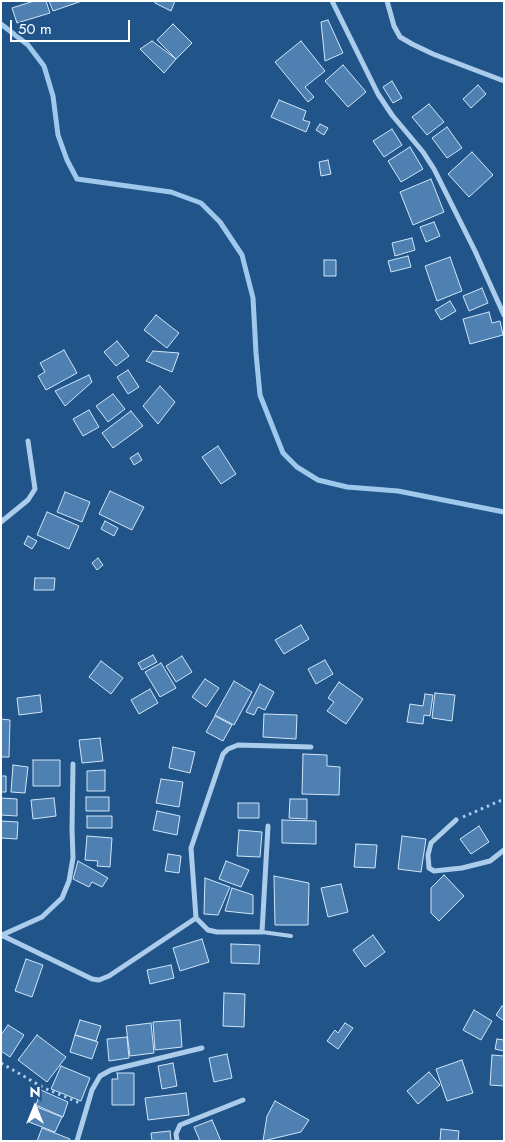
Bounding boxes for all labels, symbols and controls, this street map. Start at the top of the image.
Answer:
scale bar [12,10,132,42]
text: 50 m [18,18,52,40]
north arrow [10,1082,60,1132]
text: N [29,1082,41,1102]

